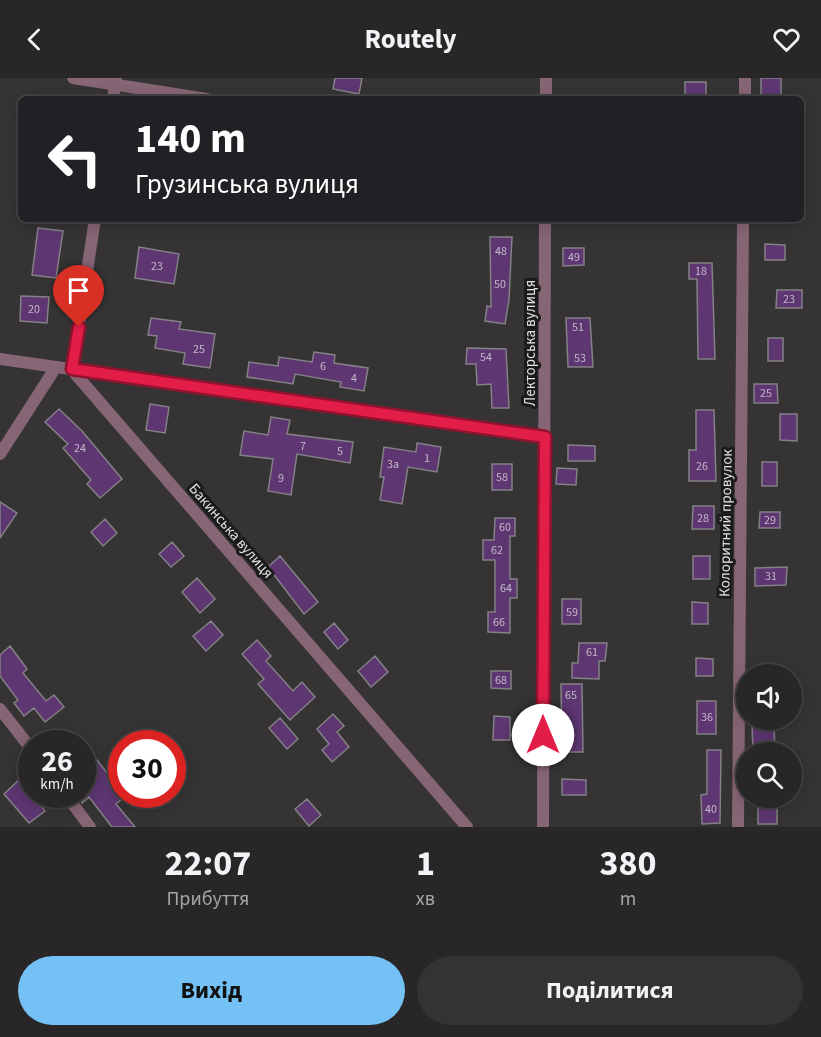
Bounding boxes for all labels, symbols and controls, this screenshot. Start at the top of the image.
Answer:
text: Routely [364,20,457,59]
icon: back [18,23,51,56]
icon: heart [770,23,803,56]
text: 140 m [135,109,246,169]
icon: left [36,120,114,198]
text: Грузинська вулиця [135,165,359,204]
house number: 48 [495,243,507,260]
house number: 49 [568,249,580,266]
house number: 23 [151,258,163,275]
house number: 18 [695,263,707,280]
pin [53,265,104,327]
icon: arrive [62,274,95,307]
house number: 50 [494,276,506,293]
street label: Лекторська вулиця [520,280,541,406]
house number: 23 [783,291,795,308]
house number: 20 [28,301,40,318]
house number: 51 [572,319,584,336]
house number: 25 [193,341,205,358]
house number: 54 [480,349,492,366]
house number: 53 [574,350,586,367]
house number: 6 [320,358,326,375]
house number: 4 [351,370,357,387]
house number: 25 [760,385,772,402]
house number: 7 [300,438,306,455]
house number: 24 [74,440,86,457]
house number: 5 [337,443,343,460]
street label: Колоритний провулок [714,448,738,597]
house number: 1 [424,450,430,467]
house number: 3а [387,456,399,473]
house number: 26 [696,458,708,475]
house number: 58 [496,469,508,486]
house number: 9 [278,470,284,487]
street label: Бакинська вулиця [184,479,278,583]
house number: 28 [697,510,709,527]
house number: 29 [764,512,776,529]
house number: 60 [499,519,511,536]
house number: 62 [491,542,503,559]
house number: 31 [765,568,777,585]
house number: 64 [500,580,512,597]
house number: 59 [566,604,578,621]
house number: 66 [493,614,505,631]
house number: 61 [586,644,598,661]
map controls [736,664,802,808]
button: sound [736,664,802,730]
house number: 68 [495,672,507,689]
house number: 65 [565,687,577,704]
position arrow [511,703,575,767]
house number: 36 [701,709,713,726]
speed limit sign: 30 [108,730,186,808]
text: 26 [41,740,73,783]
button: search [736,742,802,808]
text: km/h [40,774,74,795]
house number: 40 [705,801,717,818]
text: 22:07 [165,838,251,889]
text: 1 [416,838,435,889]
text: 380 [599,838,656,889]
text: Прибуття [166,885,249,913]
text: хв [416,885,435,913]
text: m [620,885,636,913]
button: Вихід [18,956,405,1025]
button: Поділитися [417,956,803,1025]

